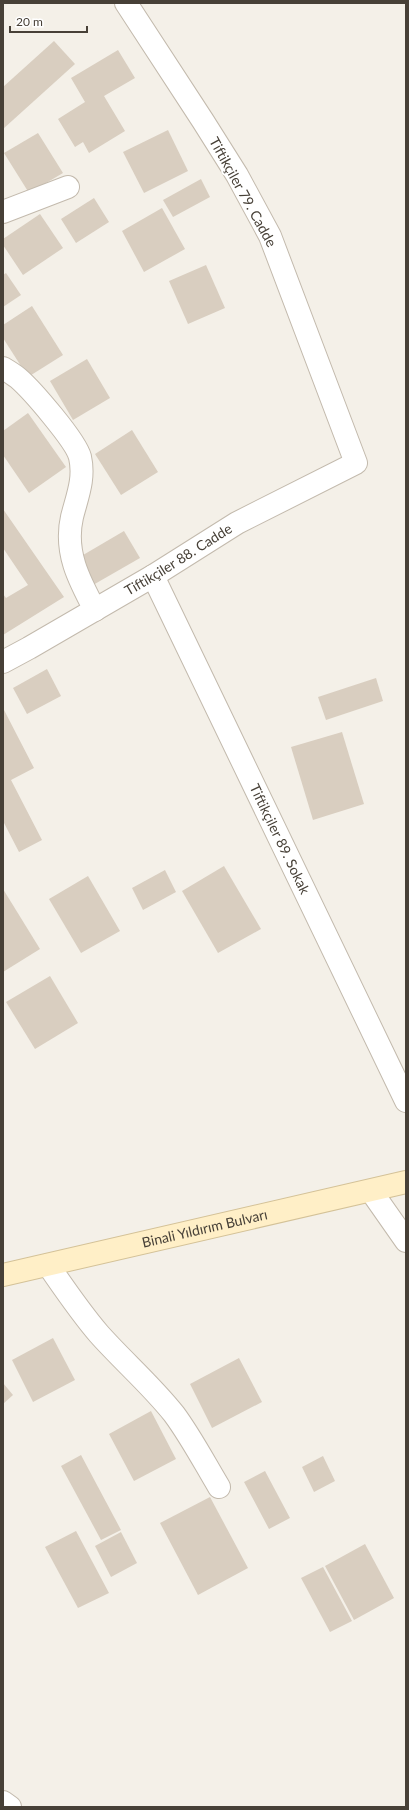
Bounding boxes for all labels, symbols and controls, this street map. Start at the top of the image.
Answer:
scale bar [10,8,87,34]
text: 20 m [16,14,43,29]
street label: Tiftikçiler 79. Cadde [206,134,281,250]
street label: Tiftikçiler 88. Cadde [121,519,235,599]
street label: Tiftikçiler 89. Sokak [246,781,314,898]
street label: Binali Yıldırım Bulvarı [140,1205,269,1251]

